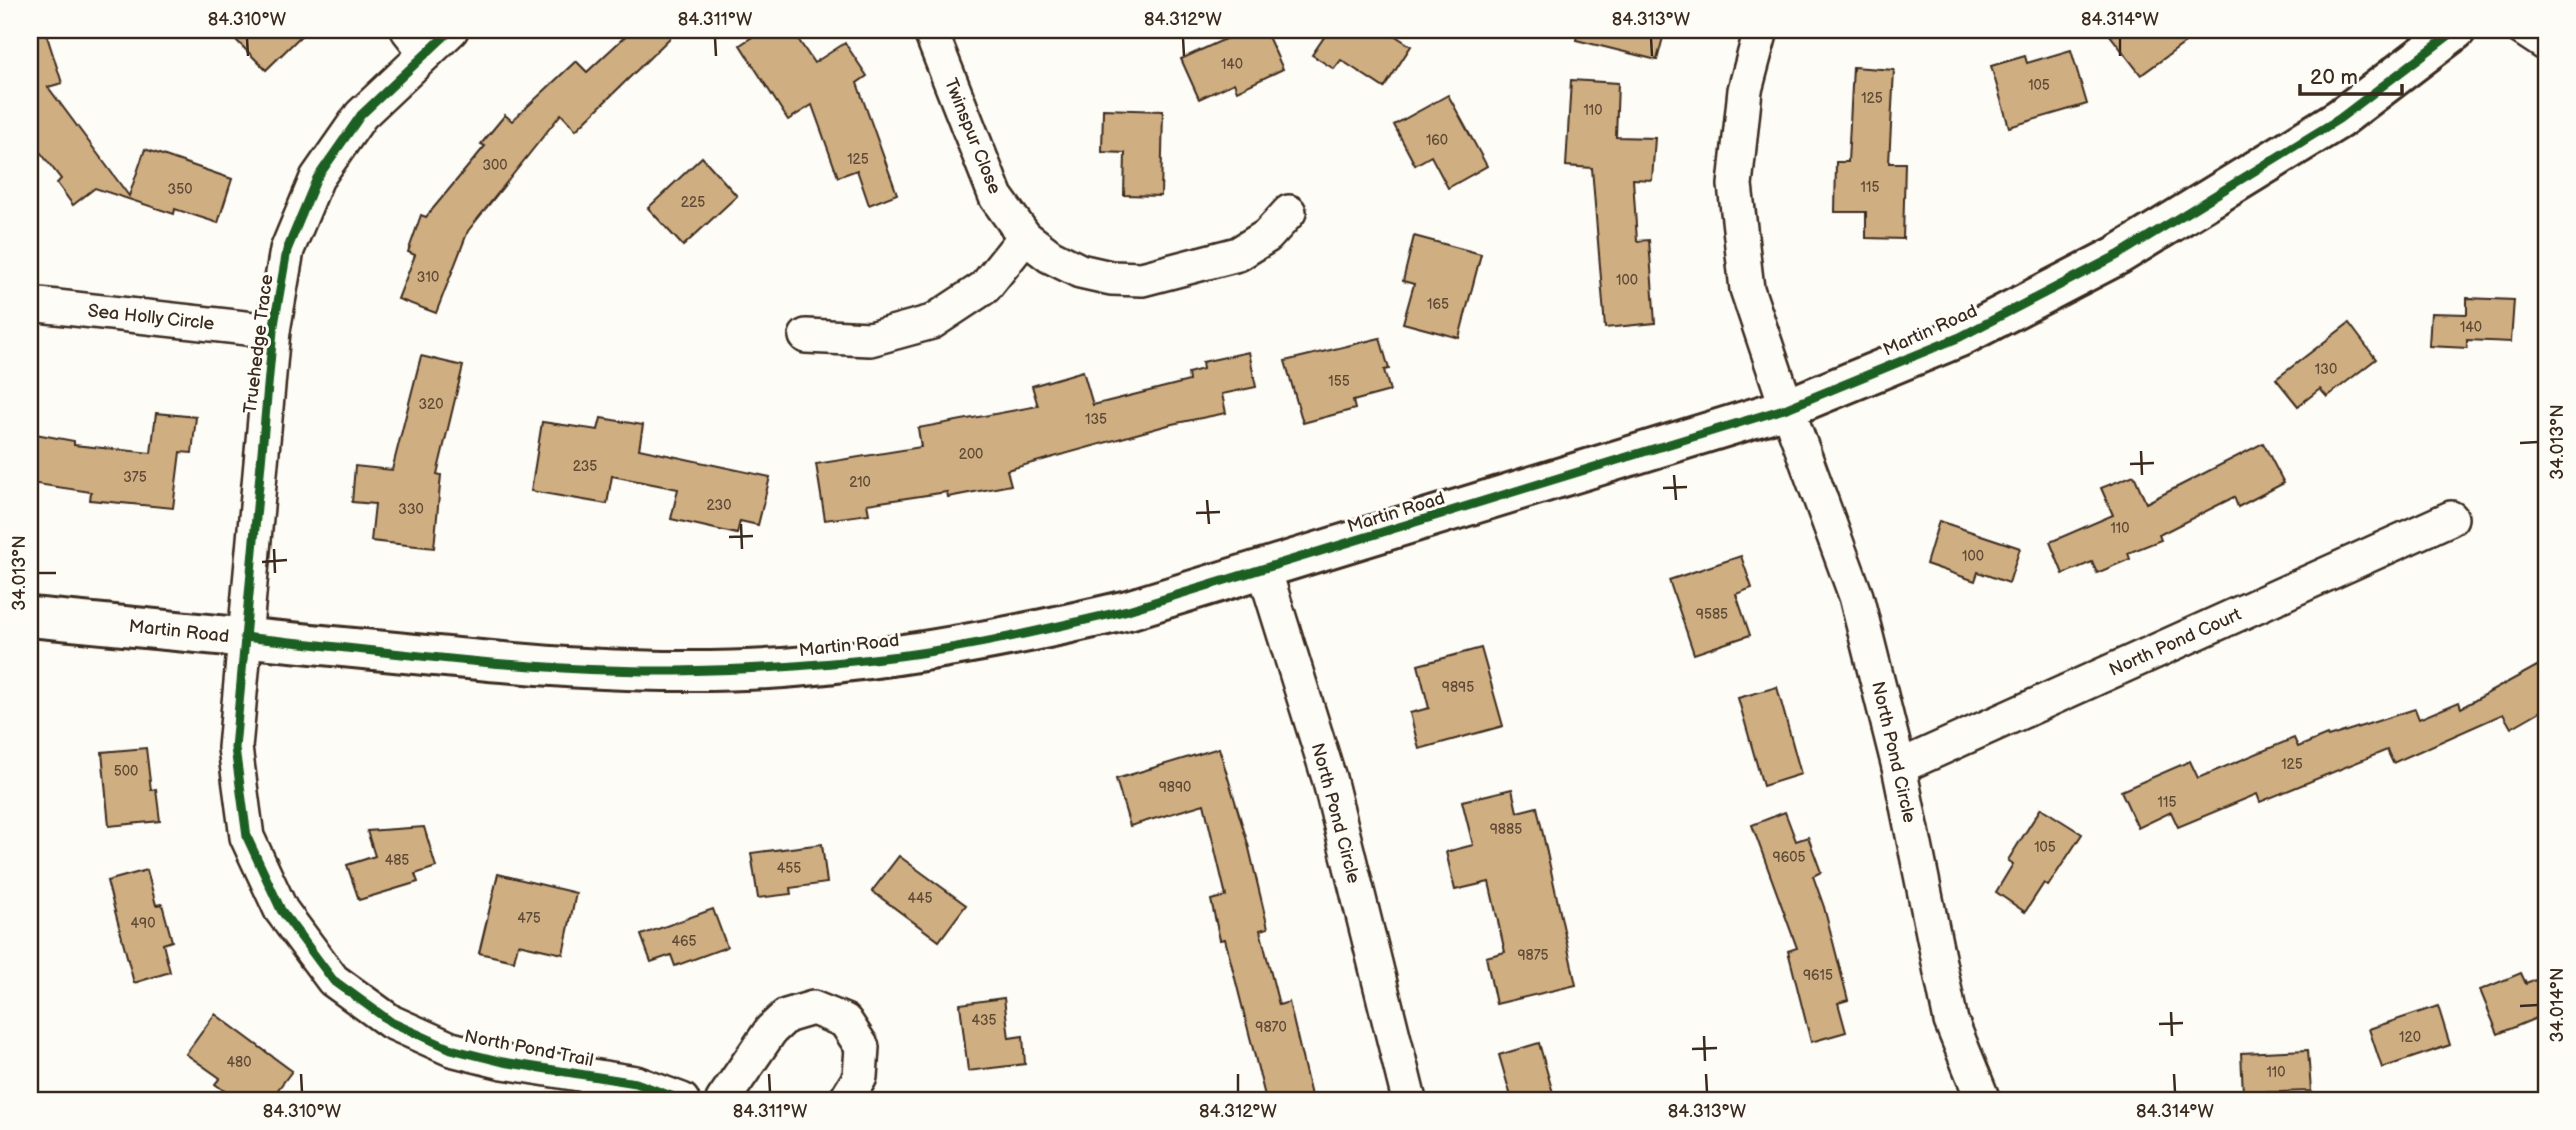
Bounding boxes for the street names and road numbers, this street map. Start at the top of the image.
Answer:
street label: Twinspur Close [940,75,1005,197]
street label: Truehedge Trace [240,273,277,415]
street label: Sea Holly Circle [87,300,216,335]
street label: Martin Road [1880,300,1980,361]
street label: Martin Road [1345,488,1447,537]
street label: North Pond Court [2106,604,2245,681]
street label: Martin Road [128,616,230,647]
street label: Martin Road [798,630,900,661]
street label: North Pond Circle [1867,679,1920,825]
street label: North Pond Circle [1307,741,1364,886]
street label: North Pond Trail [463,1026,595,1071]

